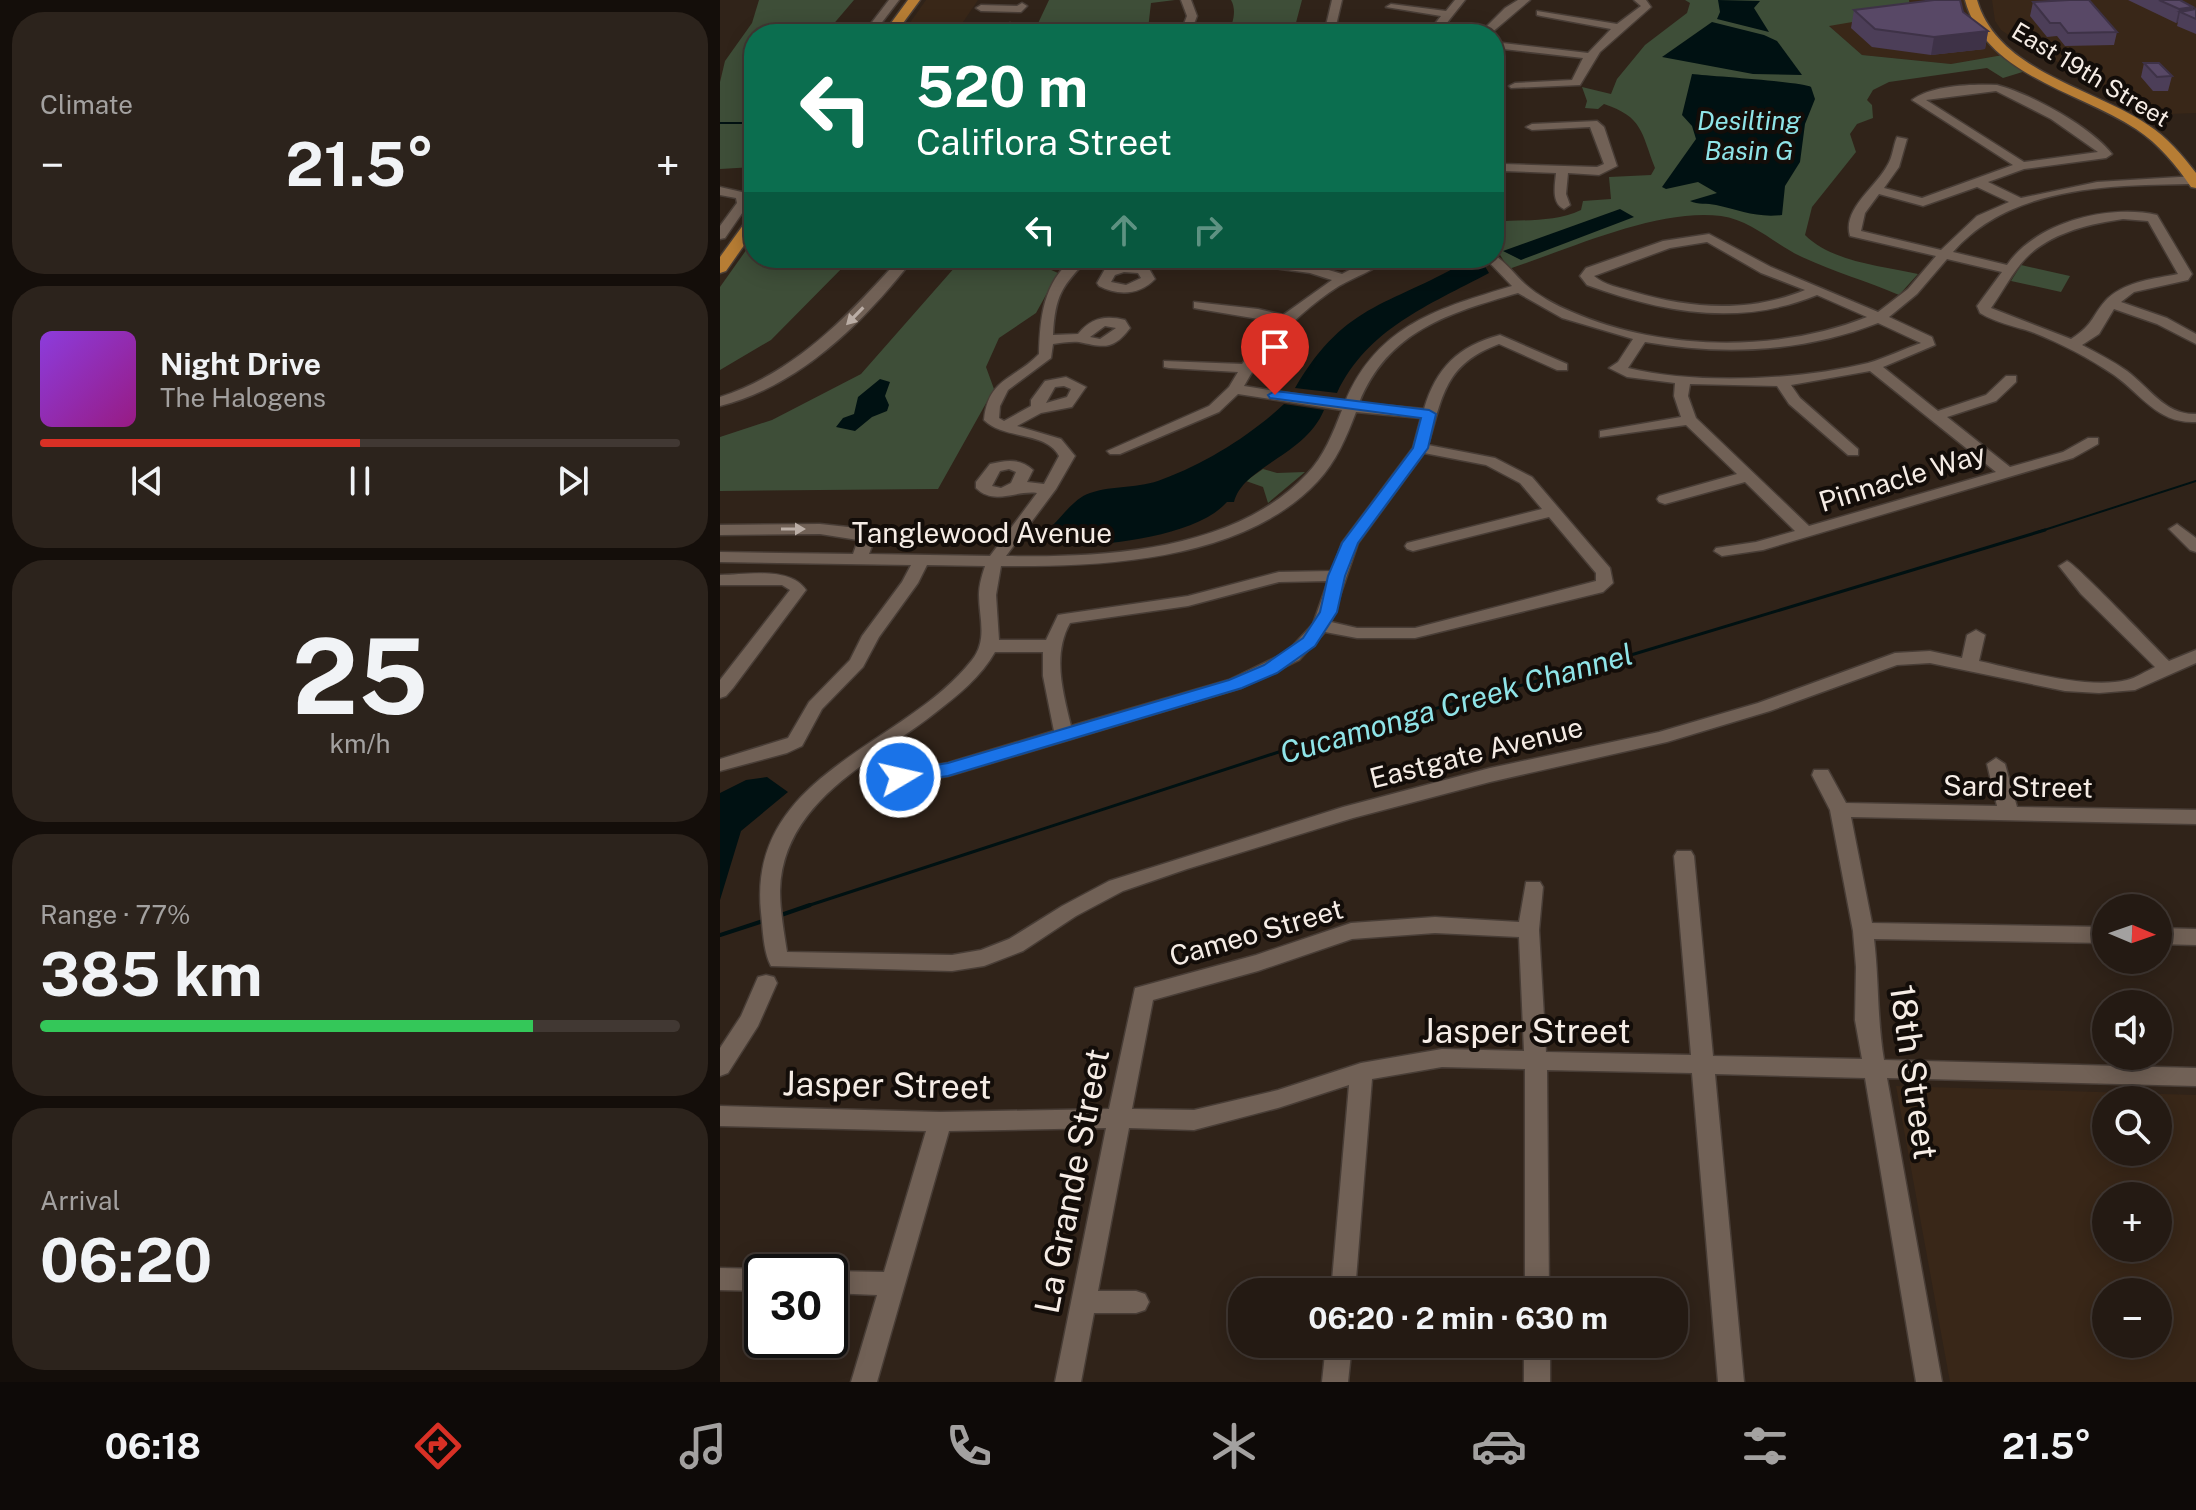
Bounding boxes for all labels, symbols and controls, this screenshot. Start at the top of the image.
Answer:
street label: East 19th Street [2007,16,2175,132]
text: 520 m [916,54,1088,120]
icon: left [784,56,888,160]
text: Climate [40,89,133,120]
water label: Desilting Basin G [1697,105,1801,166]
text: Califlora Street [916,121,1172,163]
text: 21.5° [286,129,434,200]
text: − [40,139,64,191]
text: + [656,139,680,191]
icon: left [1018,208,1062,252]
icon: ahead [1102,208,1146,252]
icon: right [1186,208,1230,252]
one-way arrow [846,306,864,325]
pin [1241,313,1309,395]
icon: arrive [1253,325,1297,369]
text: Night Drive [160,346,321,382]
text: The Halogens [160,382,326,413]
street label: Pinnacle Way [1815,436,1989,518]
icon: previous [125,459,169,503]
icon: pause [338,459,382,503]
icon: next [551,459,595,503]
street label: Tanglewood Avenue [852,516,1112,549]
one-way arrow [781,523,806,535]
text: 25 [292,615,428,737]
water label: Cucamonga Creek Channel [1275,635,1637,771]
street label: Eastgate Avenue [1366,710,1586,794]
text: km/h [329,728,391,759]
position arrow [858,735,942,819]
street label: Sard Street [1943,768,2093,804]
street label: Cameo Street [1165,891,1347,973]
north arrow [2092,894,2172,974]
map controls [2092,894,2172,1358]
text: Range · 77% [40,899,191,930]
text: 385 km [40,939,263,1010]
street label: 18th Street [1882,982,1946,1162]
button: sound [2092,990,2172,1070]
street label: Jasper Street [1421,1011,1631,1051]
street label: La Grande Street [1027,1045,1117,1317]
street label: Jasper Street [782,1063,992,1107]
button: search [2092,1086,2172,1166]
button: + [2092,1182,2172,1262]
text: Arrival [40,1185,120,1216]
text: 06:20 [40,1225,212,1296]
speed limit sign: 30 [744,1254,848,1358]
button: − [2092,1278,2172,1358]
text: 06:20 · 2 min · 630 m [1308,1300,1608,1336]
icon: directions [410,1418,466,1474]
icon: music [675,1418,731,1474]
icon: phone [941,1418,997,1474]
icon: climate [1206,1418,1262,1474]
icon: car [1471,1418,1527,1474]
icon: filters [1737,1418,1793,1474]
text: 06:18 [105,1425,201,1467]
text: 21.5° [2002,1425,2091,1467]

